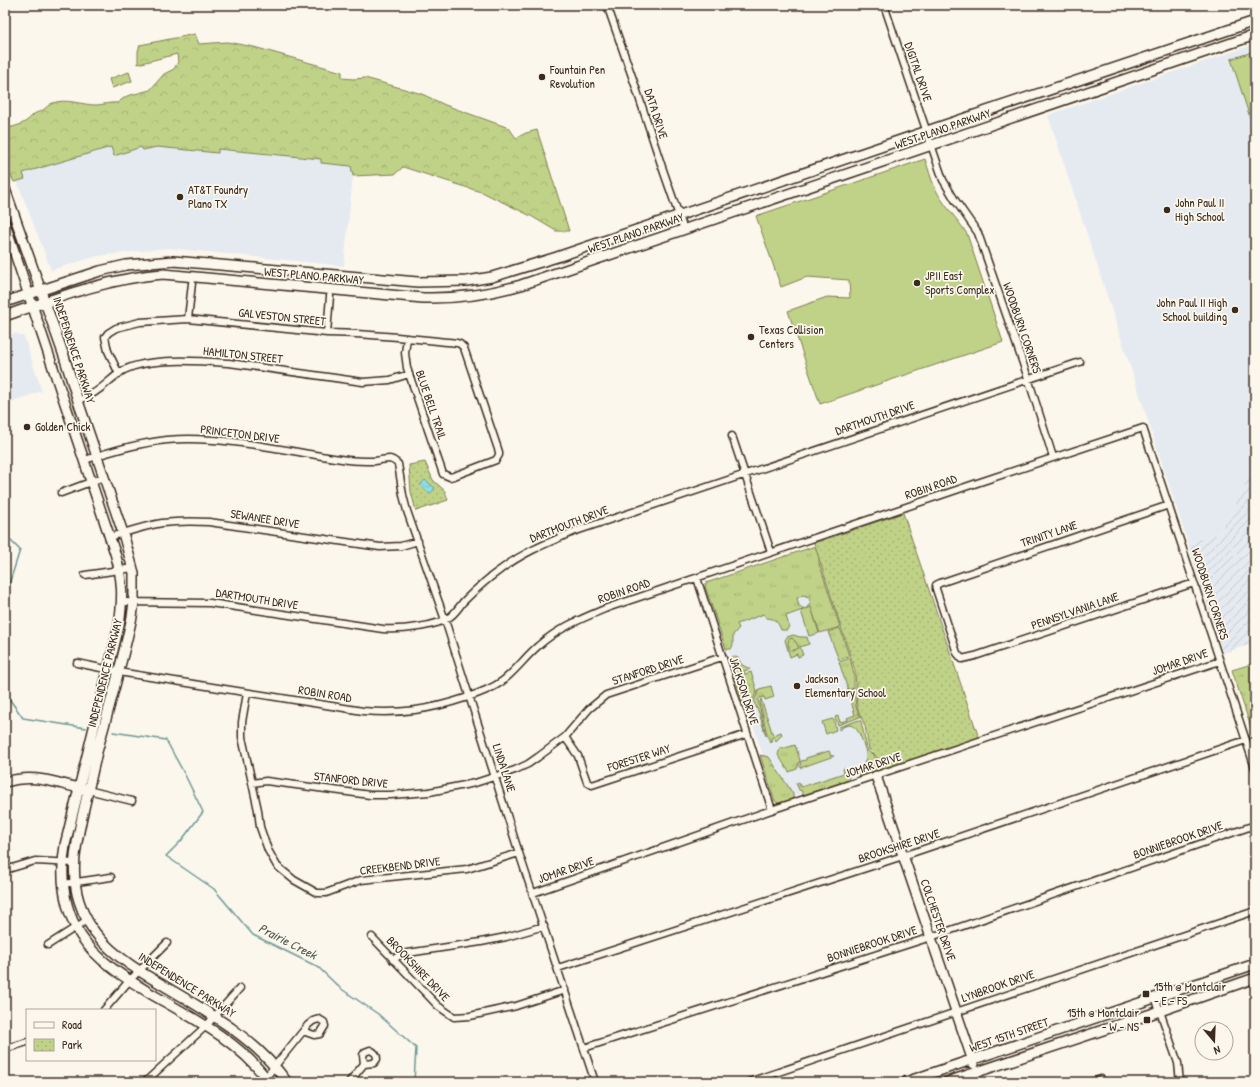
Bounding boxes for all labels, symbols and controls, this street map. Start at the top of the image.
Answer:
street label: DIGITAL DRIVE [900,40,937,104]
place label: Fountain Pen Revolution [549,61,605,92]
marker: Fountain Pen Revolution [537,72,547,82]
street label: DATA DRIVE [640,87,673,142]
street label: WEST PLANO PARKWAY [893,104,994,153]
place label: AT&T Foundry Plano TX [188,181,248,212]
marker: AT&T Foundry Plano TX [175,192,185,202]
place label: John Paul II High School [1175,194,1225,225]
marker: John Paul II High School [1162,205,1172,215]
street label: WEST PLANO PARKWAY [586,208,687,257]
street label: WEST PLANO PARKWAY [263,263,365,288]
place label: JPII East Sports Complex [925,267,995,298]
marker: JPII East Sports Complex [912,278,922,288]
street label: WOODBURN CORNERS [999,280,1046,376]
street label: INDEPENDENCE PARKWAY [49,294,100,406]
place label: John Paul II High School building [1156,294,1227,325]
street label: GALVESTON STREET [237,303,327,330]
marker: John Paul II High School building [1230,305,1240,315]
place label: Texas Collision Centers [759,321,824,352]
marker: Texas Collision Centers [746,332,756,342]
street label: HAMILTON STREET [202,342,284,367]
street label: BLUE BELL TRAIL [412,368,451,442]
street label: DARTMOUTH DRIVE [833,396,918,439]
place label: Golden Chick [35,418,90,435]
street label: PRINCETON DRIVE [199,420,281,447]
marker: Golden Chick [22,422,32,432]
street label: ROBIN ROAD [903,470,959,503]
street label: DARTMOUTH DRIVE [527,500,611,546]
street label: SEWANEE DRIVE [229,505,302,532]
street label: TRINITY LANE [1018,516,1080,551]
street label: WOODBURN CORNERS [1188,546,1233,642]
street label: ROBIN ROAD [596,574,652,607]
street label: DARTMOUTH DRIVE [215,584,300,614]
street label: PENNSYLVANIA LANE [1029,587,1122,633]
street label: INDEPENDENCE PARKWAY [83,616,126,729]
street label: JOMAR DRIVE [1149,644,1211,679]
street label: STANFORD DRIVE [610,650,687,689]
street label: JACKSON DRIVE [725,655,764,728]
place label: Jackson Elementary School [805,670,887,701]
street label: ROBIN ROAD [297,681,353,706]
marker: Jackson Elementary School [792,681,802,691]
street label: FORESTER WAY [604,739,673,776]
street label: LINDA LANE [489,741,520,795]
street label: JOMAR DRIVE [842,747,904,782]
street label: STANFORD DRIVE [313,767,390,792]
street label: BONNIEBROOK DRIVE [1131,816,1226,863]
street label: BROOKSHIRE DRIVE [856,824,942,867]
street label: CREEKBEND DRIVE [359,852,442,879]
street label: JOMAR DRIVE [535,852,597,887]
street label: COLCHESTER DRIVE [916,876,961,964]
water label: Prairie Creek [256,919,322,964]
street label: BONNIEBROOK DRIVE [825,921,920,966]
street label: BROOKSHIRE DRIVE [383,932,454,1005]
street label: INDEPENDENCE PARKWAY [135,948,240,1022]
street label: LYNBROOK DRIVE [959,965,1037,1006]
place label: 15th @ Montclair - E - FS [1154,978,1226,1009]
marker: 15th @ Montclair - E - FS [1141,989,1151,999]
place label: 15th @ Montclair - W - NS [1067,1004,1139,1035]
legend [26,1009,156,1061]
street label: WEST 15TH STREET [967,1013,1051,1056]
marker: 15th @ Montclair - W - NS [1142,1015,1152,1025]
text: Road [62,1016,82,1033]
north arrow [1194,1021,1234,1061]
text: Park [62,1036,82,1053]
text: N [1212,1043,1222,1058]

